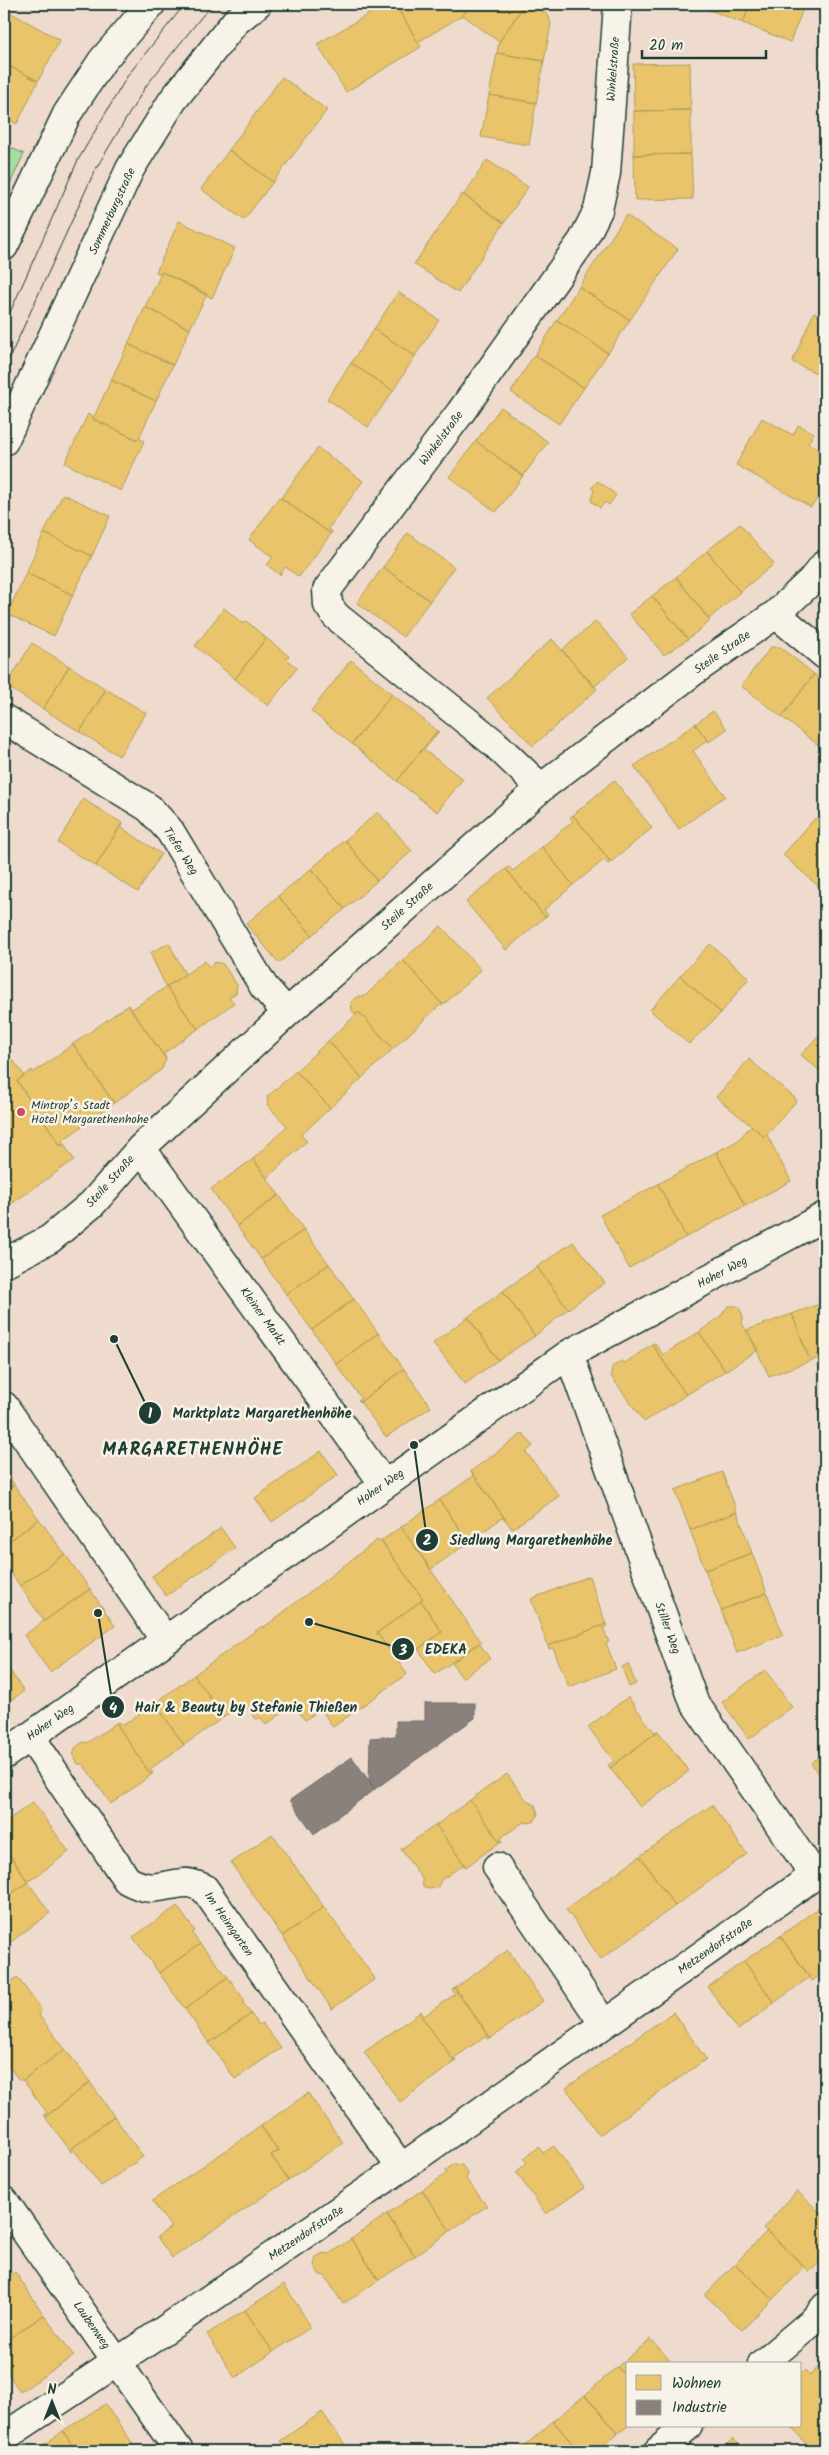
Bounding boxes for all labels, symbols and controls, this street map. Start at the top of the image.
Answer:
scale bar [642,28,765,60]
text: 20 m [649,34,683,58]
street label: Winkelstraße [602,36,625,102]
street label: Sommerburgstraße [84,164,141,258]
street label: Winkelstraße [414,406,469,470]
street label: Steile Straße [690,626,755,679]
street label: Tiefer Weg [158,824,203,879]
street label: Steile Straße [377,877,438,935]
place label: Mintrop’s Stadt Hotel Margarethenhohe [31,1096,149,1129]
marker: Mintrop’s Stadt Hotel Margarethenhohe [15,1106,27,1118]
street label: Steile Straße [81,1150,140,1212]
street label: Hoher Weg [694,1251,751,1294]
street label: Kleiner Markt [235,1283,291,1350]
callout: Marktplatz Margarethenhöhe [137,1398,361,1427]
text: 1 [148,1402,153,1426]
text: Marktplatz Margarethenhöhe [172,1403,352,1425]
district label: MARGARETHENHÖHE [103,1436,284,1465]
street label: Hoher Weg [352,1464,408,1511]
callout: Siedlung Margarethenhöhe [414,1525,622,1554]
text: 2 [423,1529,432,1553]
text: Siedlung Margarethenhöhe [450,1530,612,1552]
street label: Stiller Weg [649,1599,686,1657]
callout: EDEKA [390,1635,477,1664]
text: 3 [398,1639,407,1663]
text: EDEKA [425,1639,467,1661]
callout: Hair & Beauty by Stefanie Thießen [100,1693,368,1722]
text: 4 [109,1697,117,1721]
text: Hair & Beauty by Stefanie Thießen [135,1697,358,1719]
street label: Hoher Weg [22,1699,78,1746]
street label: Im Heimgarten [199,1888,258,1961]
street label: Metzendorfstraße [674,1913,757,1980]
street label: Metzendorfstraße [264,2201,349,2266]
street label: Laubenweg [68,2297,115,2354]
legend [626,2362,802,2428]
text: Wohnen [672,2372,721,2396]
north arrow [28,2378,78,2428]
text: N [48,2379,57,2401]
text: Industrie [672,2396,727,2420]

